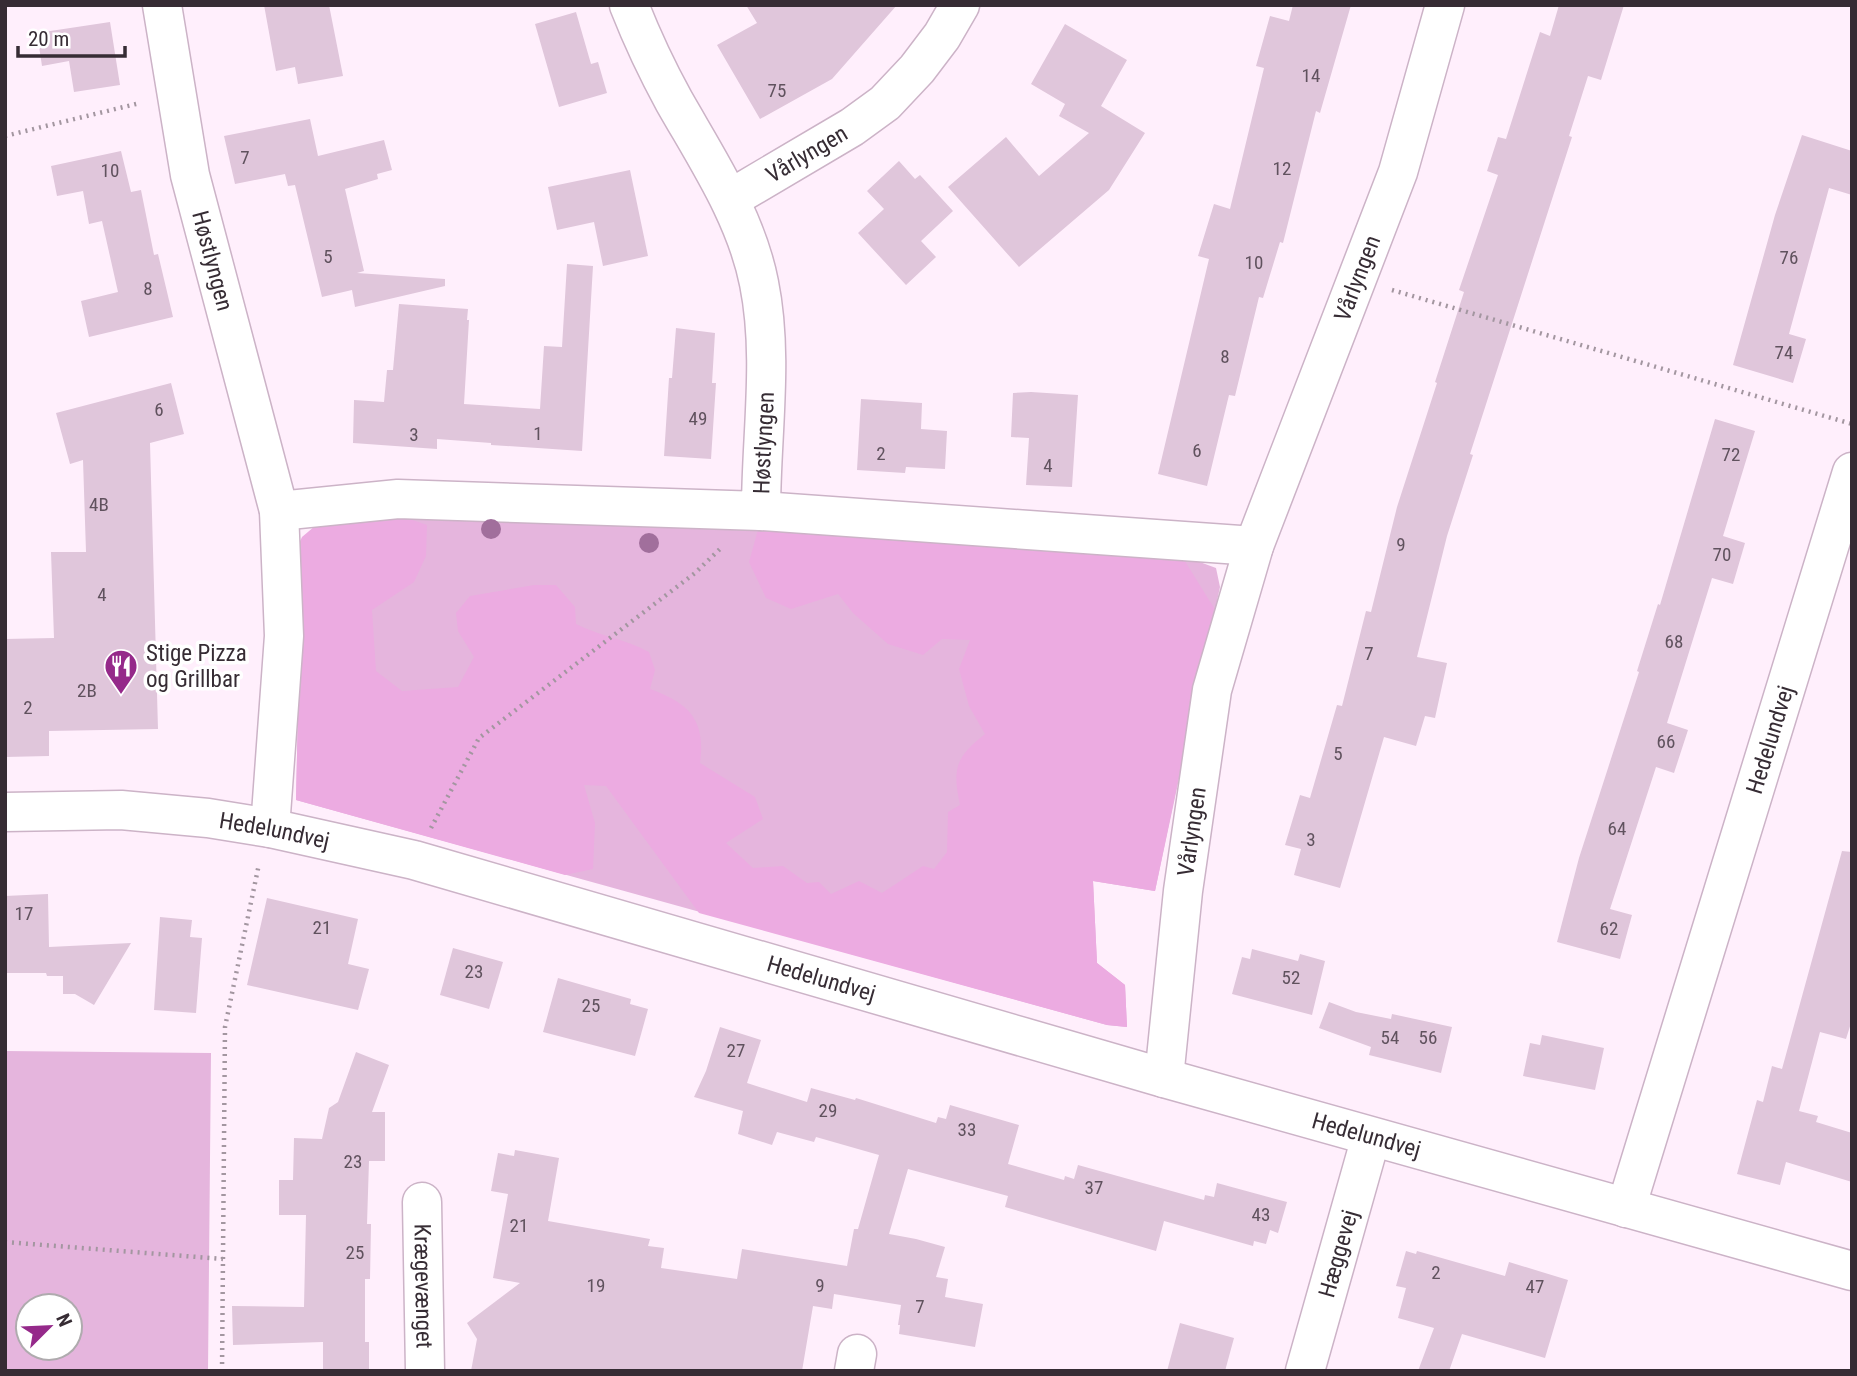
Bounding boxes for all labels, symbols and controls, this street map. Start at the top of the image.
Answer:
scale bar [18,14,124,58]
text: 20 m [28,27,69,51]
house number: 14 [1302,64,1320,87]
house number: 75 [768,79,786,102]
street label: Vårlyngen [761,119,852,188]
house number: 7 [240,146,250,169]
house number: 12 [1273,157,1291,180]
house number: 10 [101,159,119,182]
street label: Høstlyngen [187,208,239,314]
street label: Vårlyngen [1328,231,1386,325]
house number: 5 [323,245,333,268]
house number: 76 [1780,246,1798,269]
house number: 10 [1245,251,1263,274]
house number: 8 [143,277,153,300]
house number: 74 [1775,341,1793,364]
house number: 8 [1220,345,1230,368]
street label: Høstlyngen [748,391,779,494]
house number: 6 [154,398,164,421]
house number: 49 [689,407,707,430]
house number: 1 [533,422,543,445]
house number: 3 [409,423,419,446]
house number: 6 [1192,439,1202,462]
house number: 2 [876,442,886,465]
house number: 72 [1722,443,1740,466]
house number: 4 [1043,454,1053,477]
house number: 4B [89,493,109,516]
house number: 9 [1396,533,1406,556]
house number: 70 [1713,543,1731,566]
house number: 4 [97,583,107,606]
house number: 68 [1665,630,1683,653]
place label: Stige Pizza og Grillbar [146,640,247,693]
house number: 7 [1364,642,1374,665]
restaurant icon: Stige Pizza og Grillbar [102,647,140,696]
house number: 2B [77,679,97,702]
street label: Hedelundvej [1741,682,1799,797]
house number: 2 [23,696,33,719]
house number: 66 [1657,730,1675,753]
house number: 5 [1333,742,1343,765]
street label: Vårlyngen [1172,785,1211,878]
street label: Hedelundvej [217,807,332,854]
house number: 64 [1608,817,1626,840]
house number: 3 [1306,828,1316,851]
house number: 17 [15,902,33,925]
house number: 21 [313,916,331,939]
house number: 62 [1600,917,1618,940]
street label: Hedelundvej [764,950,879,1007]
house number: 23 [465,960,483,983]
house number: 52 [1282,966,1300,989]
house number: 25 [582,994,600,1017]
house number: 54 [1381,1026,1399,1049]
house number: 56 [1419,1026,1437,1049]
house number: 27 [727,1039,745,1062]
house number: 29 [819,1099,837,1122]
street label: Hedelundvej [1309,1107,1424,1163]
house number: 33 [958,1118,976,1141]
house number: 23 [344,1150,362,1173]
house number: 37 [1085,1176,1103,1199]
house number: 43 [1252,1203,1270,1226]
street label: Hæggevej [1313,1207,1363,1301]
house number: 21 [510,1214,528,1237]
street label: Krægevænget [409,1223,438,1349]
house number: 25 [346,1241,364,1264]
house number: 2 [1431,1261,1441,1284]
house number: 19 [587,1274,605,1297]
house number: 9 [815,1274,825,1297]
house number: 47 [1526,1275,1544,1298]
north arrow [14,1292,84,1362]
house number: 7 [915,1295,925,1318]
text: N [51,1310,77,1330]

